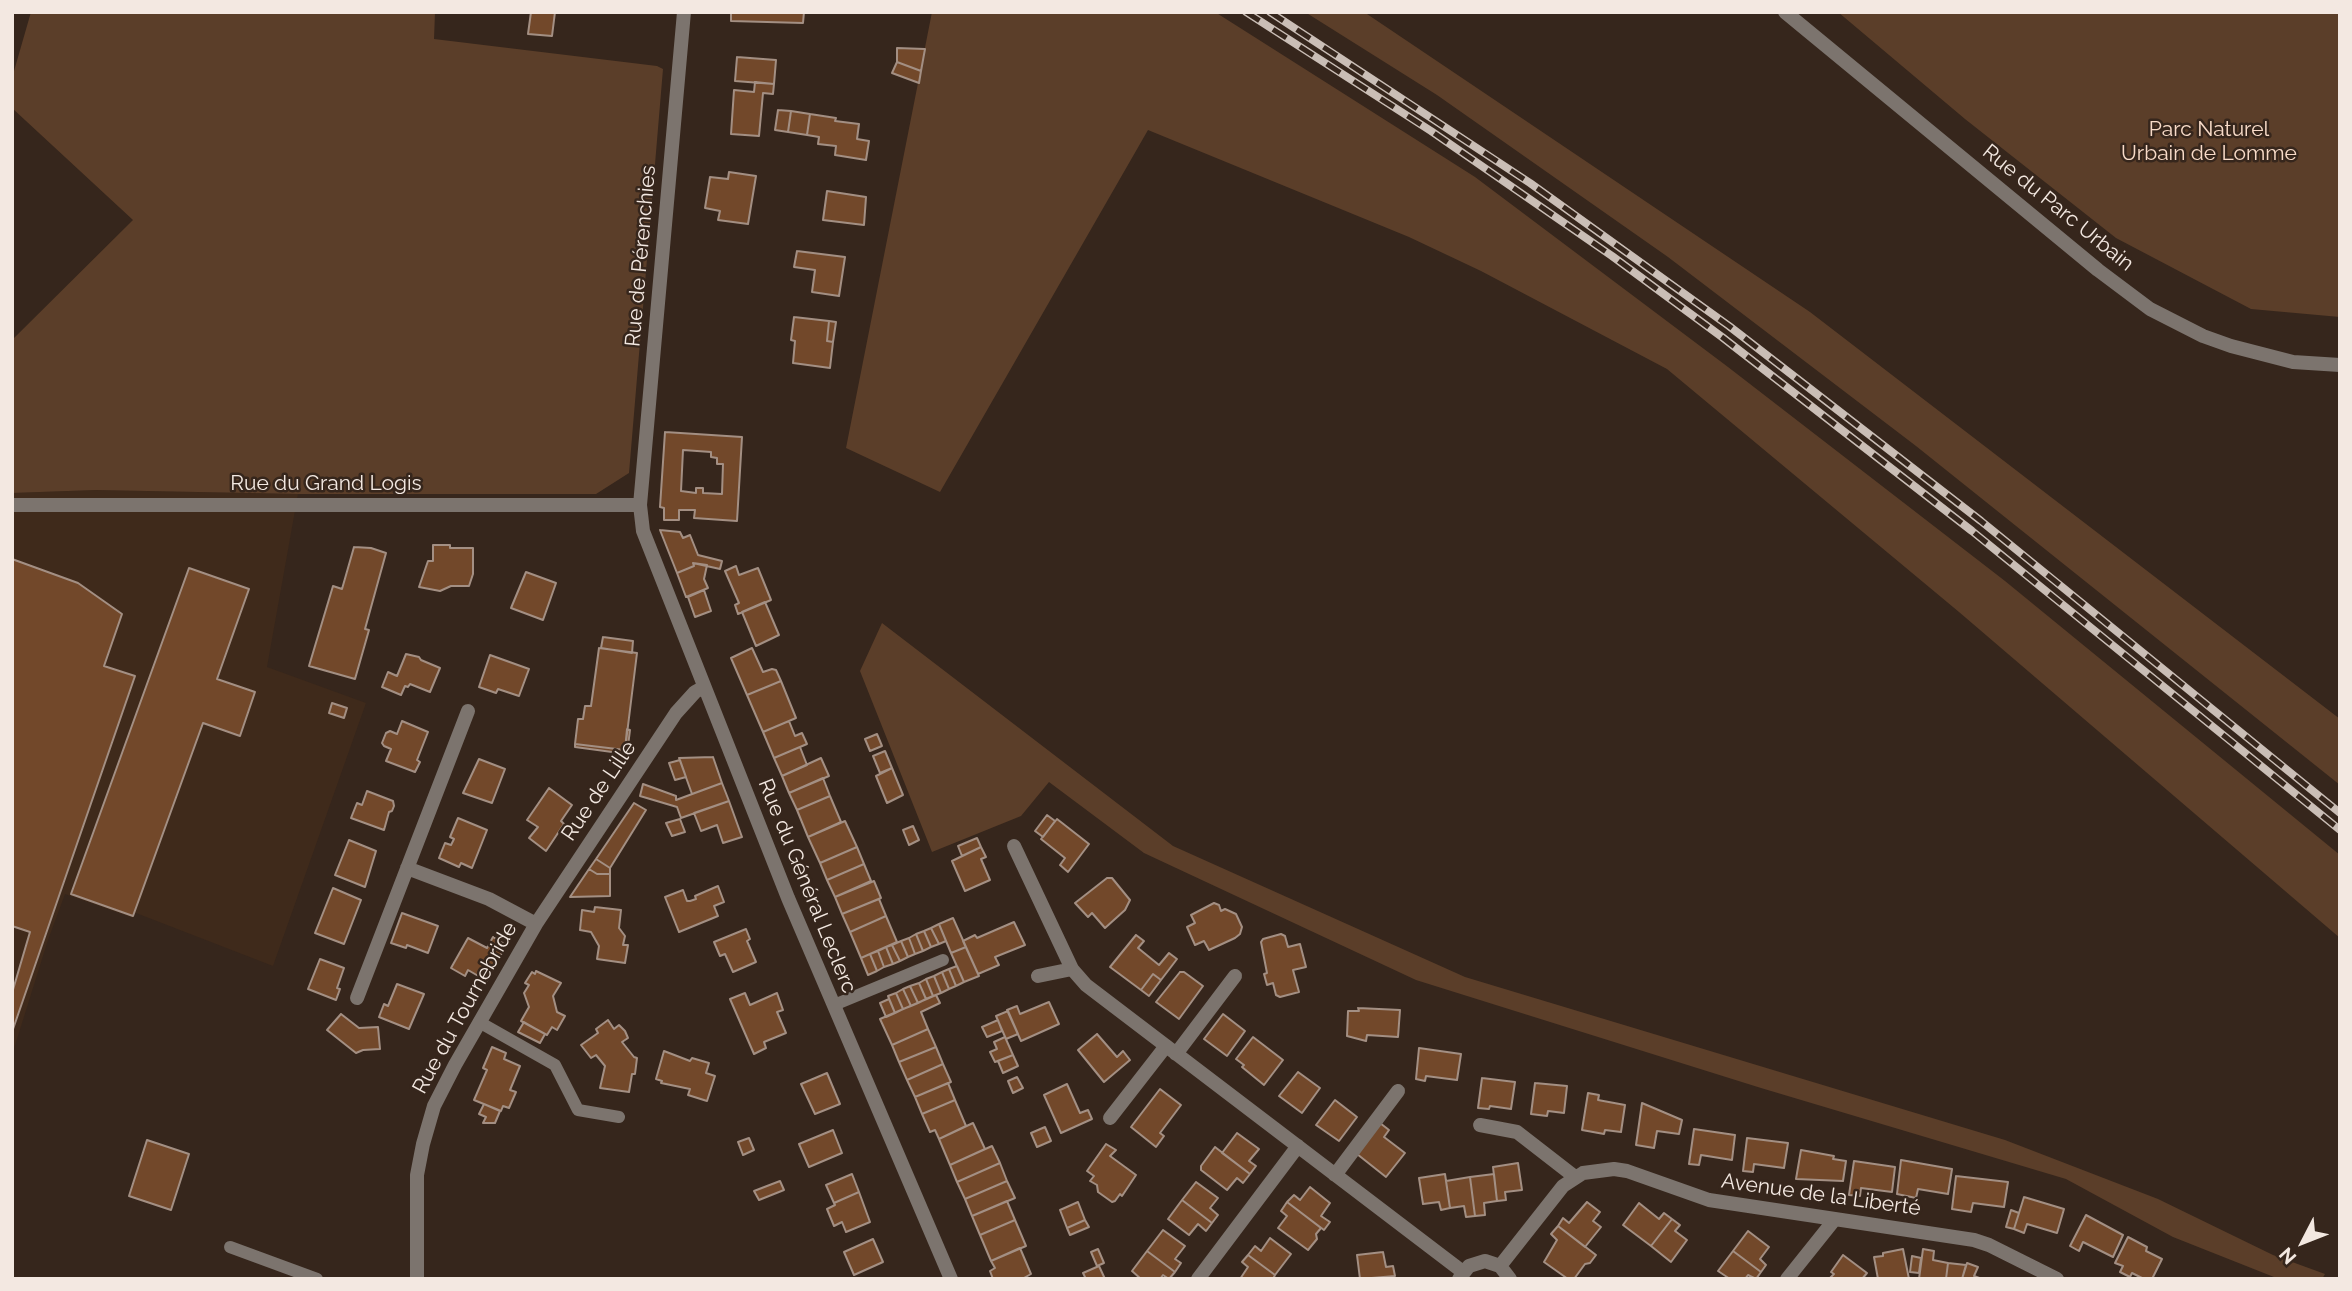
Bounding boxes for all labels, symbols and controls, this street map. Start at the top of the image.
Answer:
park label: Parc Naturel Urbain de Lomme [2121,117,2297,167]
street label: Rue du Parc Urbain [1977,139,2139,277]
street label: Rue de Pérenchies [621,164,661,348]
street label: Rue du Grand Logis [230,471,422,497]
street label: Rue de Lille [556,736,642,846]
street label: Rue du Général Leclerc [752,775,862,997]
street label: Rue du Tournebride [407,918,523,1098]
street label: Avenue de la Liberté [1720,1169,1922,1221]
north arrow [2268,1207,2338,1277]
text: N [2274,1243,2300,1269]

